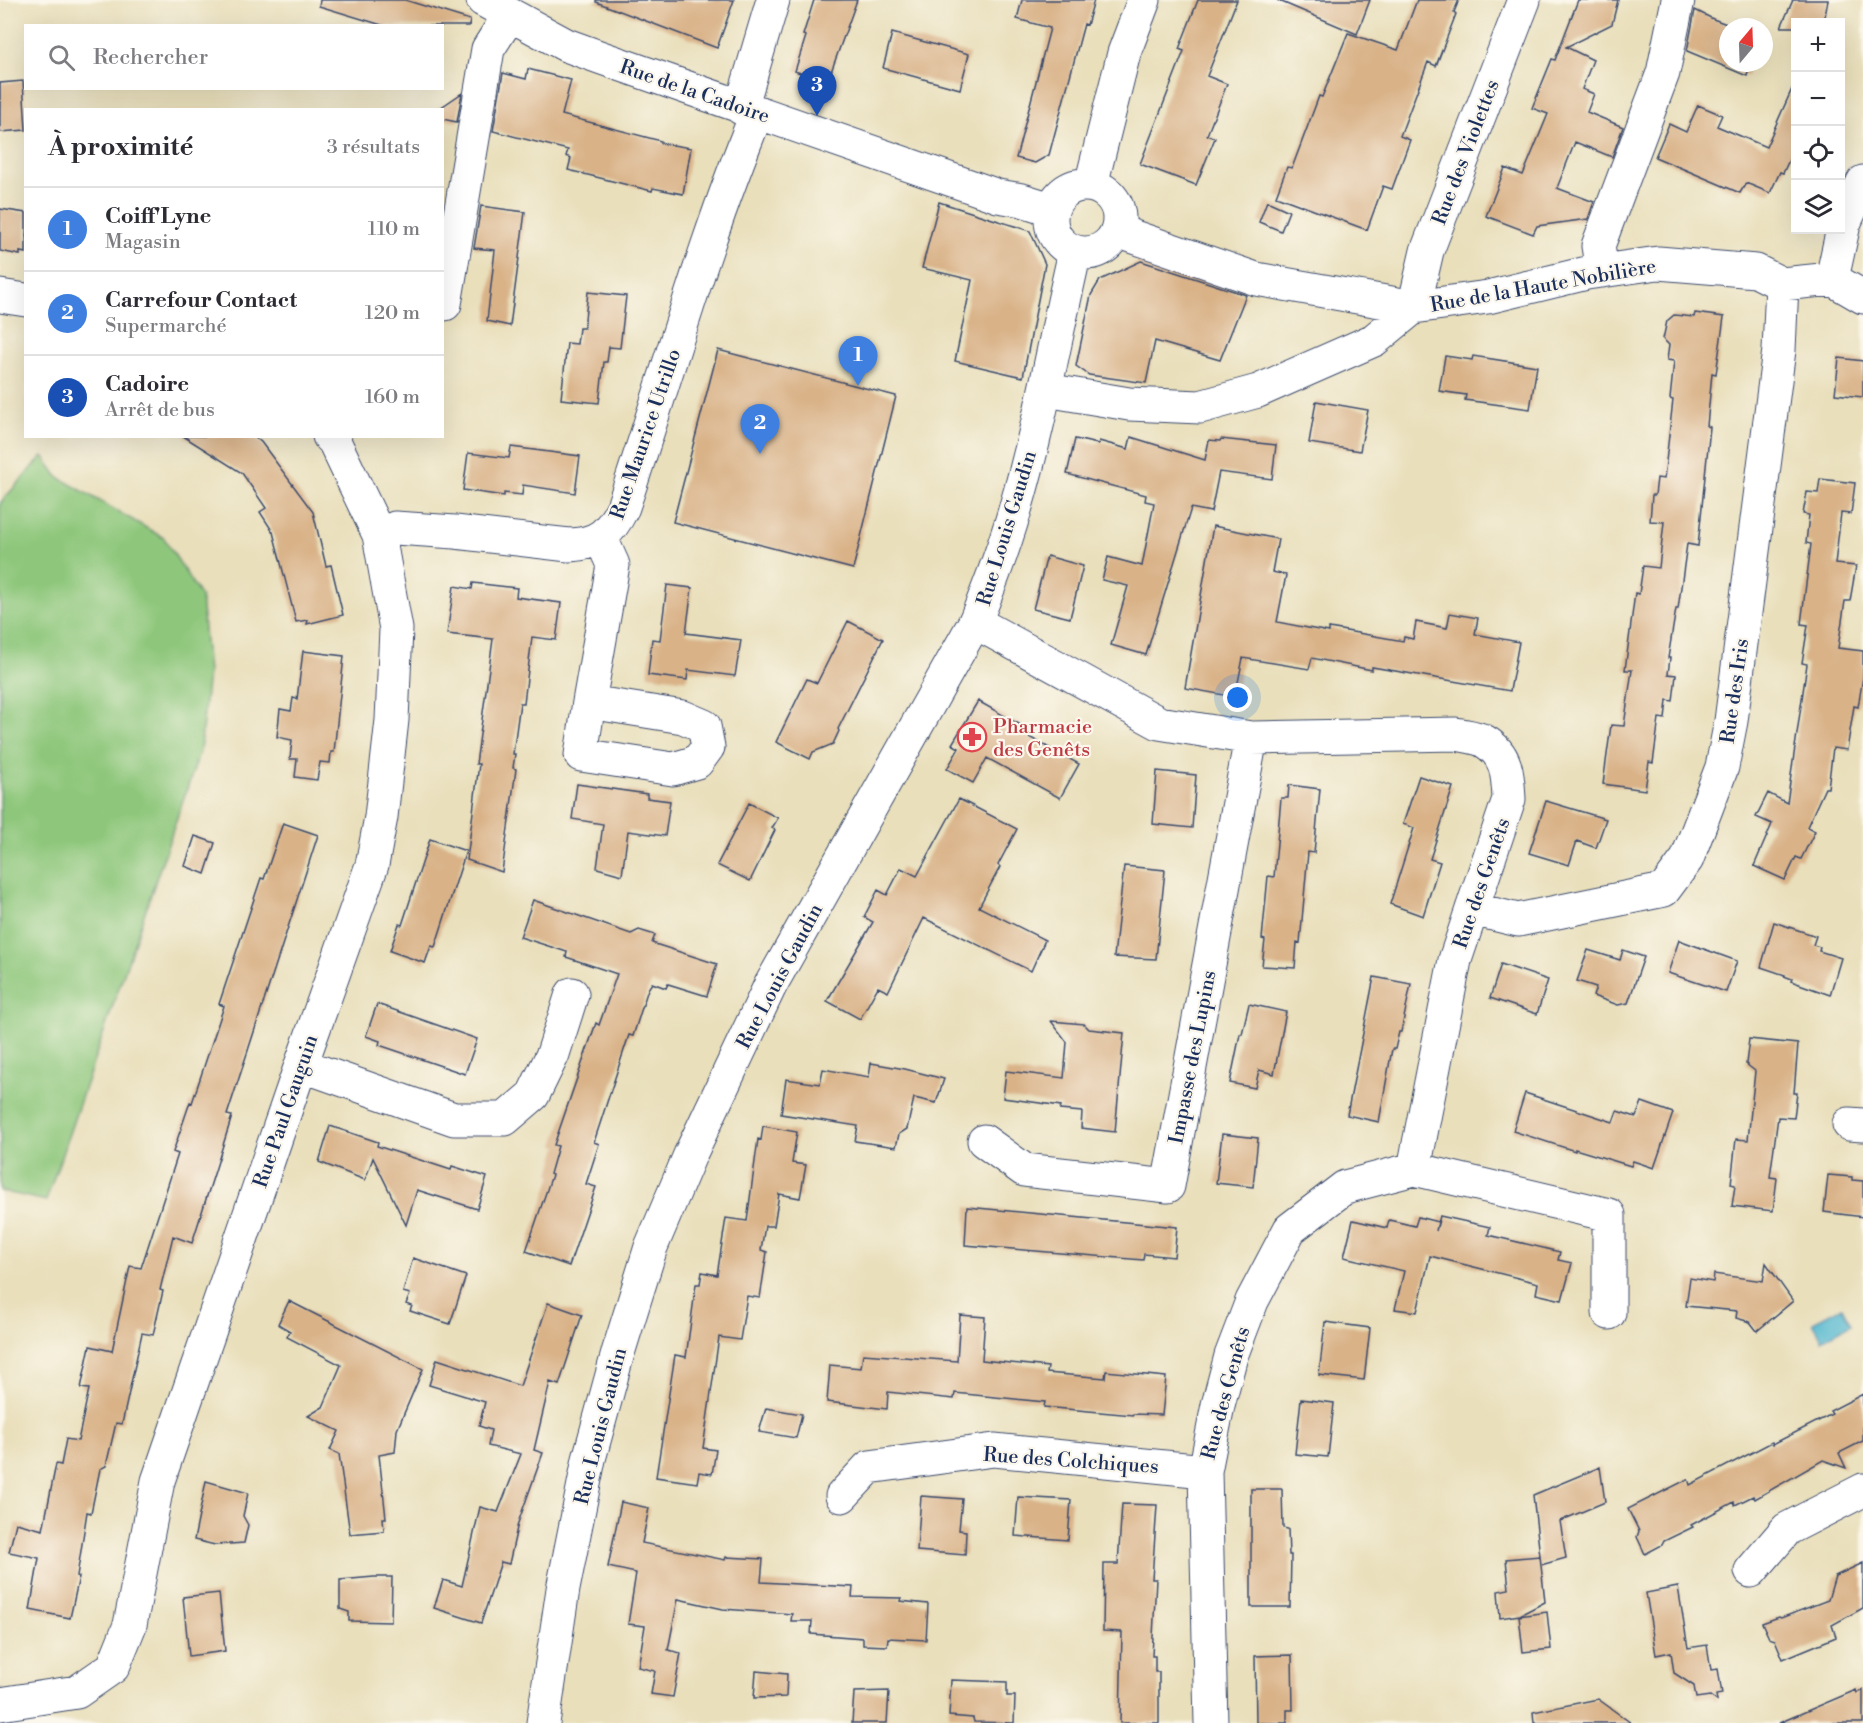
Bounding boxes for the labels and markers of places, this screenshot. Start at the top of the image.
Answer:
pin: 3 [798,66,836,116]
pin: 1 [838,336,878,386]
pin: 2 [740,404,780,454]
place label: Pharmacie des Genêts [993,715,1092,763]
pharmacy icon: Pharmacie des Genêts [956,721,988,753]

